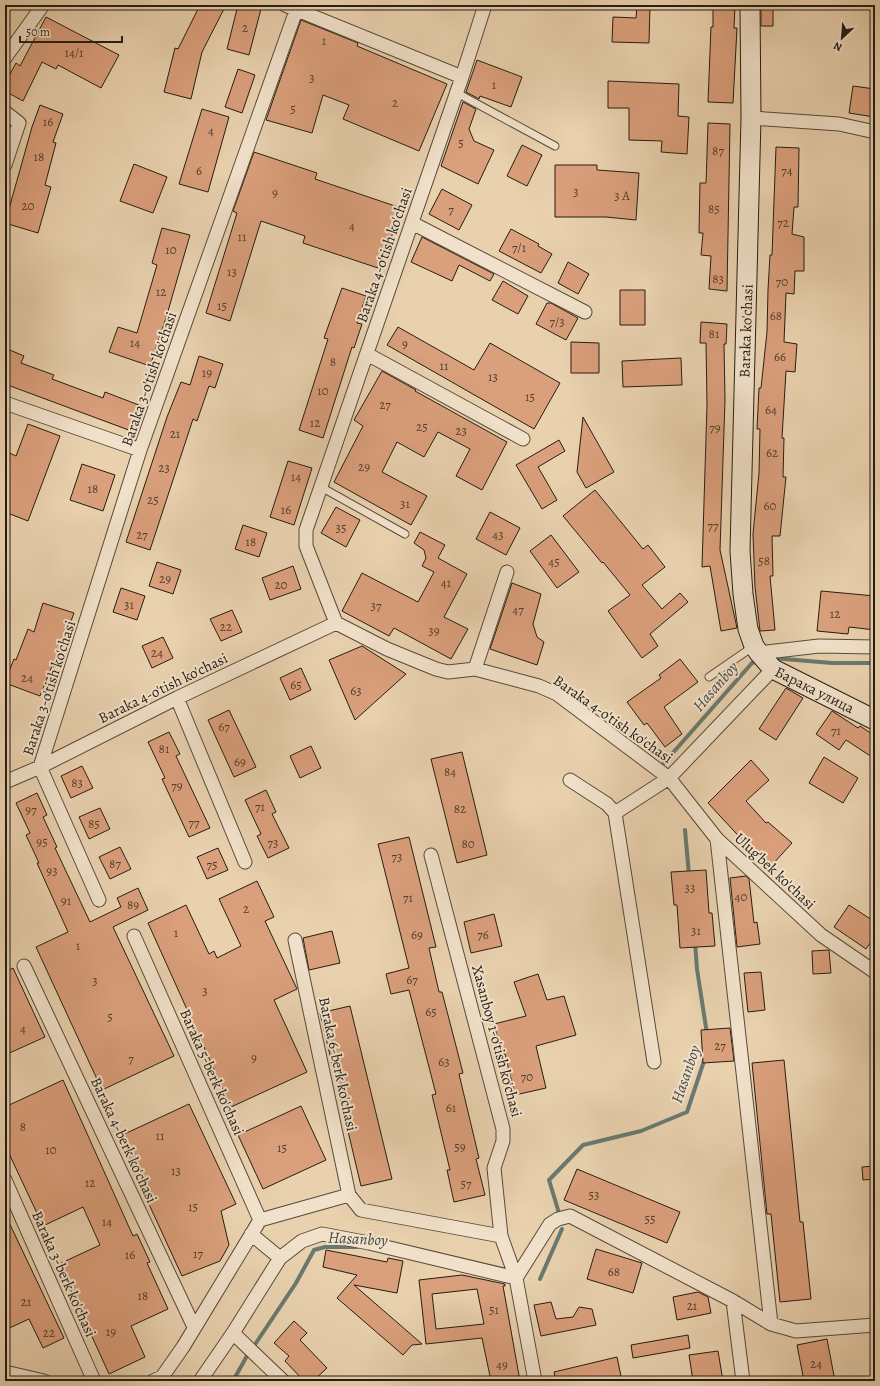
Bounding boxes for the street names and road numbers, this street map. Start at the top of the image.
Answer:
street label: Baraka 4-o'tish ko'chasi [352,185,416,325]
street label: Baraka ko'chasi [734,284,758,378]
street label: Baraka 3-o'tish ko'chasi [117,309,181,449]
street label: Baraka 3-o'tish ko'chasi [18,618,80,758]
street label: Baraka 4-o'tish ko'chasi [95,648,231,728]
street label: Барака улица [771,662,858,718]
street label: Baraka 4-o'tish ko'chasi [549,670,677,768]
street label: Ulug'bek ko'chasi [730,828,820,914]
street label: Xasanboy 1-o'tish ko'chasi [467,963,527,1119]
street label: Baraka 6-berk ko'chasi [314,995,362,1133]
street label: Baraka 5-berk ko'chasi [175,1006,249,1138]
street label: Baraka 4-berk ko'chasi [86,1074,162,1206]
street label: Baraka 3-berk ko'chasi [27,1208,101,1340]

